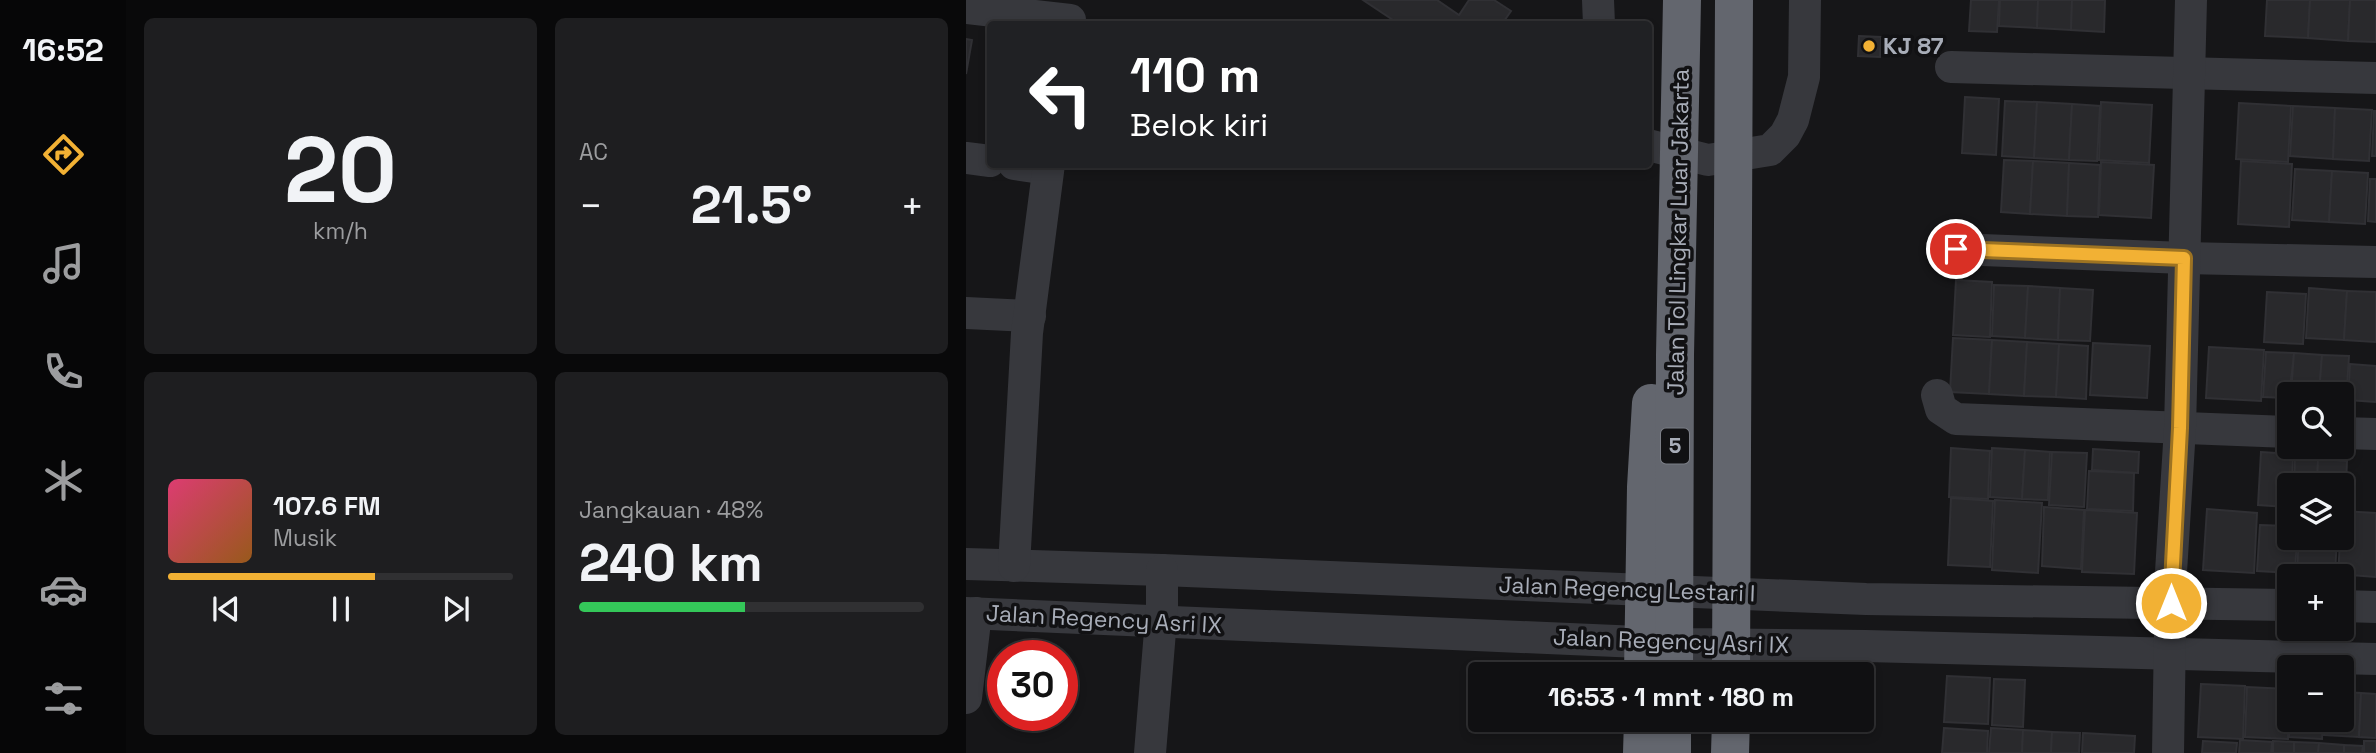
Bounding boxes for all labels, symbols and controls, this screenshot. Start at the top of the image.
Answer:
text: 16:52 [22,30,104,70]
place label: KJ 87 [1883,31,1944,61]
marker: KJ 87 [1861,38,1877,54]
text: 110 m [1130,44,1260,106]
icon: left [1015,49,1106,140]
street label: Jalan Tol Lingkar Luar Jakarta [1660,68,1696,396]
text: Belok kiri [1130,105,1268,145]
text: 20 [284,112,397,229]
icon: directions [39,130,88,179]
text: AC [579,137,608,167]
text: 21.5° [691,172,812,238]
text: − [579,182,603,230]
text: + [900,182,924,230]
text: km/h [313,216,368,246]
pin [1926,219,1986,279]
icon: arrive [1937,230,1975,268]
icon: music [39,239,88,288]
icon: phone [39,347,88,396]
map controls [2277,382,2354,732]
button: search [2277,382,2354,459]
road number: 5 [1661,428,1689,464]
icon: climate [39,456,88,505]
button: layers [2277,473,2354,550]
text: 107.6 FM [273,489,381,523]
text: Jangkauan · 48% [579,495,763,525]
text: Musik [273,523,337,553]
text: 240 km [579,530,763,596]
button: + [2277,564,2354,641]
icon: car [39,565,88,614]
position arrow [2134,566,2208,640]
street label: Jalan Regency Lestari I [1498,570,1756,608]
icon: previous [207,590,245,628]
icon: pause [322,590,360,628]
icon: next [437,590,475,628]
street label: Jalan Regency Asri IX [985,598,1223,640]
street label: Jalan Regency Asri IX [1552,622,1790,660]
speed limit sign: 30 [987,640,1078,731]
button: − [2277,655,2354,732]
icon: filters [39,674,88,723]
text: 16:53 · 1 mnt · 180 m [1548,680,1794,714]

